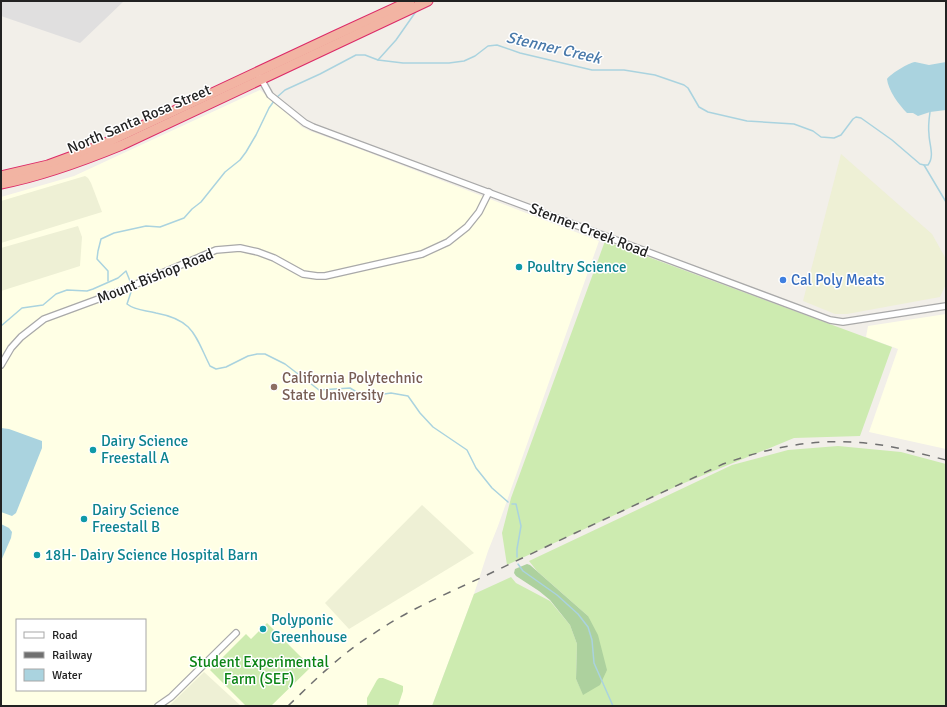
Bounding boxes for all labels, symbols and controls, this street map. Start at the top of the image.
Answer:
water label: Stenner Creek [504,27,605,69]
street label: North Santa Rosa Street [65,81,213,157]
street label: Stenner Creek Road [527,199,651,261]
street label: Mount Bishop Road [94,244,216,308]
place label: Poultry Science [527,258,627,276]
marker: Poultry Science [514,262,524,272]
place label: Cal Poly Meats [791,271,885,289]
marker: Cal Poly Meats [778,275,788,285]
place label: California Polytechnic State University [282,369,423,404]
marker: California Polytechnic State University [269,382,279,392]
place label: Dairy Science Freestall A [101,432,188,467]
marker: Dairy Science Freestall A [88,445,98,455]
place label: Dairy Science Freestall B [92,501,179,536]
marker: Dairy Science Freestall B [79,514,89,524]
place label: 18H- Dairy Science Hospital Barn [45,546,258,564]
marker: 18H- Dairy Science Hospital Barn [32,550,42,560]
place label: Polyponic Greenhouse [271,611,347,646]
legend [16,619,146,691]
marker: Polyponic Greenhouse [258,624,268,634]
text: Road [52,628,78,643]
text: Railway [52,648,92,663]
park label: Student Experimental Farm (SEF) [189,653,329,688]
text: Water [52,668,83,683]

